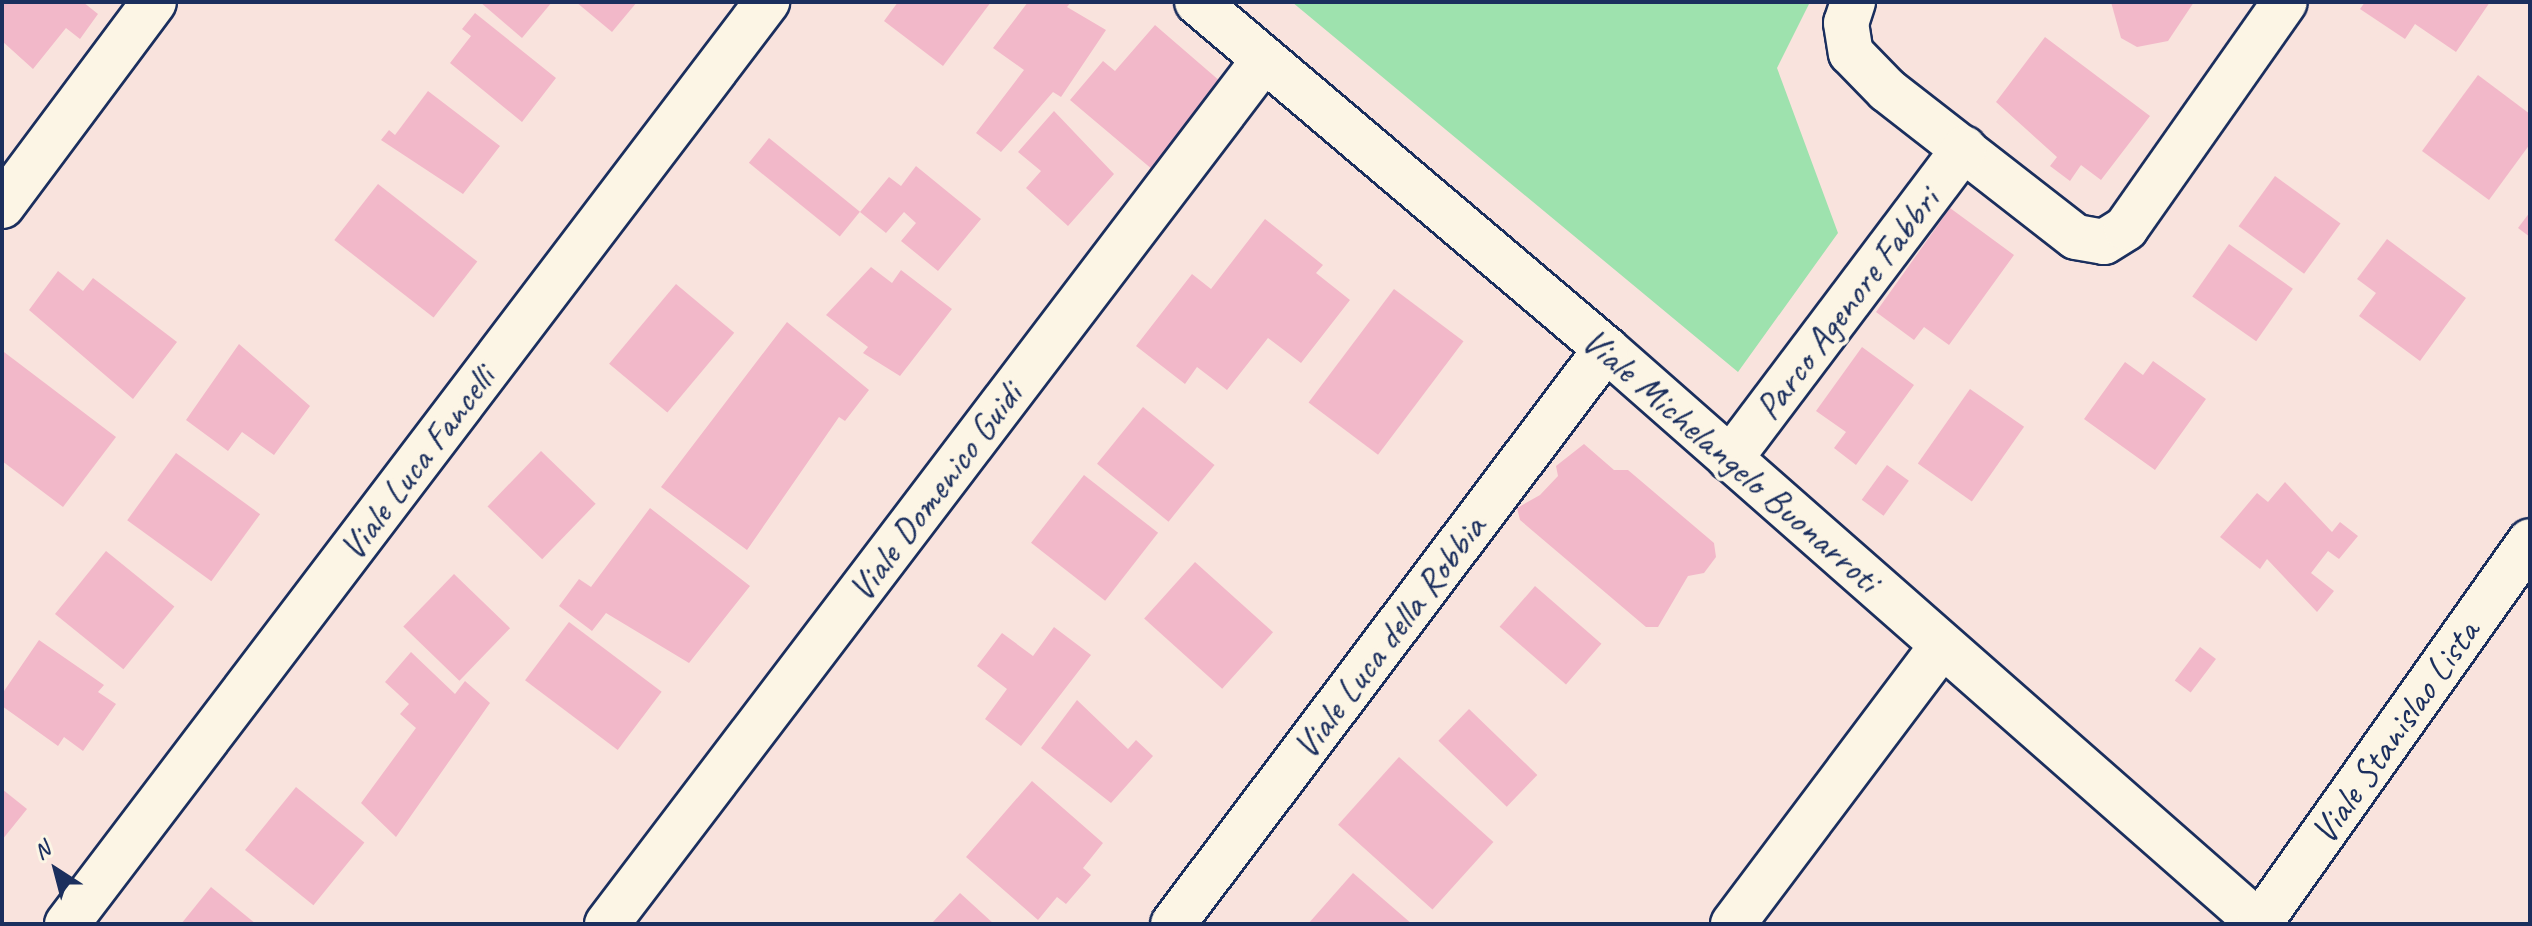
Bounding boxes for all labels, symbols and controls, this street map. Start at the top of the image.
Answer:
street label: Parco Agenore Fabbri [1745,179,1949,429]
street label: Viale Michelangelo Buonarroti [1572,318,1890,602]
street label: Viale Luca Fancelli [329,357,505,569]
street label: Viale Domenico Guidi [838,374,1032,610]
street label: Viale Luca della Robbia [1284,508,1494,766]
street label: Viale Stanislao Lista [2301,611,2489,853]
north arrow [16,830,96,910]
text: N [28,835,56,866]

